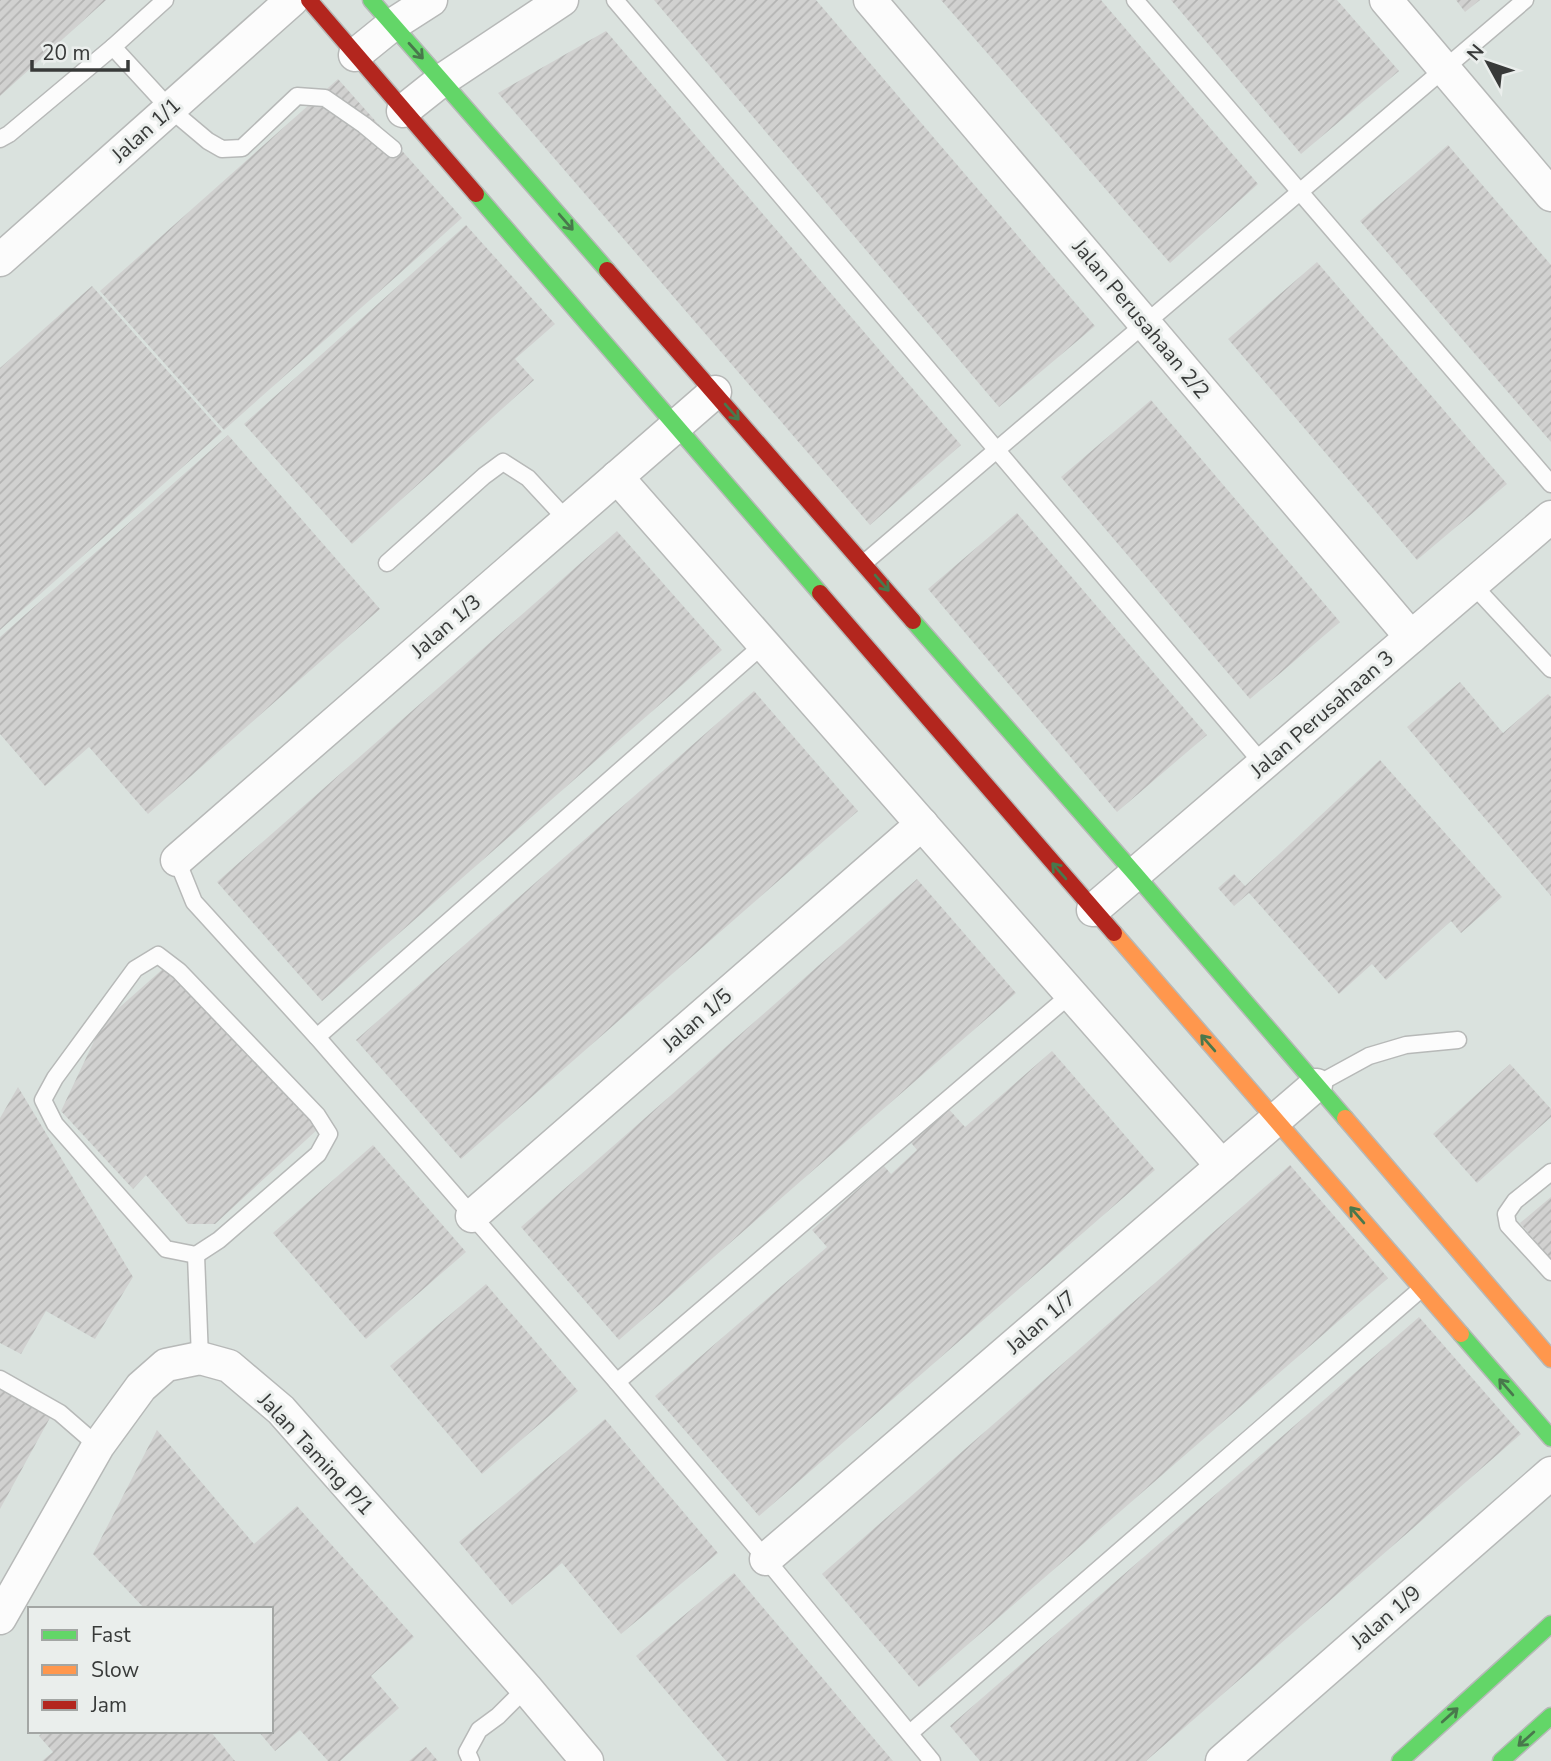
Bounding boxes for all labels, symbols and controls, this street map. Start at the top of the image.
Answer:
scale bar [32,28,128,72]
north arrow [1453,28,1523,98]
text: 20 m [42,39,91,67]
text: N [1461,39,1490,67]
one-way arrow [408,42,424,60]
street label: Jalan 1/1 [105,92,186,169]
one-way arrow [558,213,574,231]
street label: Jalan Perusahaan 2/2 [1065,233,1216,405]
one-way arrow [724,402,740,420]
one-way arrow [874,574,890,592]
street label: Jalan 1/3 [404,588,487,665]
street label: Jalan Perusahaan 3 [1244,644,1400,785]
one-way arrow [1051,862,1067,880]
street label: Jalan 1/5 [655,982,738,1059]
one-way arrow [1200,1034,1216,1052]
one-way arrow [1349,1206,1365,1224]
street label: Jalan 1/7 [999,1284,1082,1361]
one-way arrow [1498,1378,1514,1396]
street label: Jalan Taming P/1 [251,1386,380,1521]
street label: Jalan 1/9 [1344,1579,1427,1656]
legend [28,1607,273,1733]
text: Fast [91,1621,131,1649]
text: Slow [91,1656,140,1684]
text: Jam [90,1691,127,1719]
one-way arrow [1441,1707,1459,1723]
one-way arrow [1518,1730,1535,1747]

